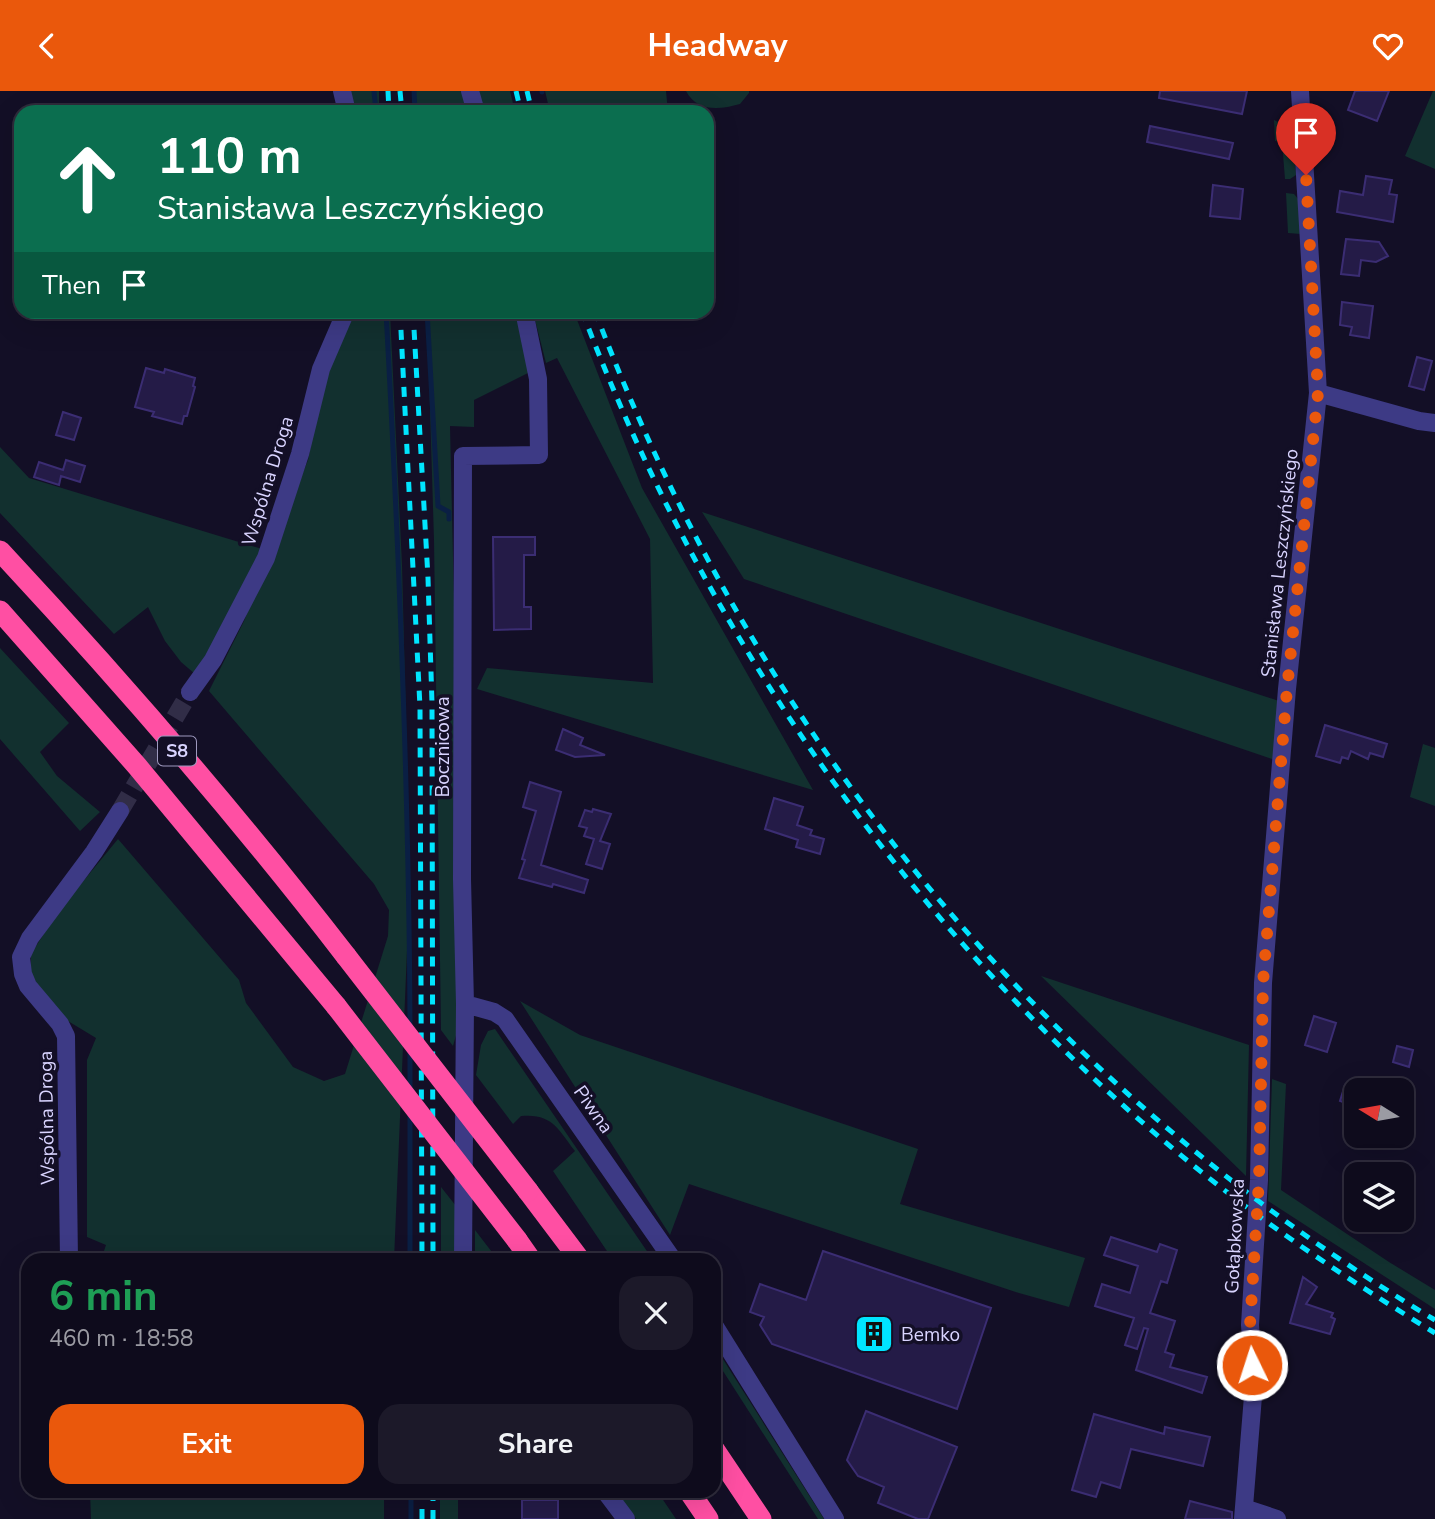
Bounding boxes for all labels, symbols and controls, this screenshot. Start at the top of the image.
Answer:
text: Headway [648,24,787,67]
icon: back [28,27,66,65]
icon: heart [1369,27,1407,65]
pin [1276,103,1336,175]
icon: arrive [1287,114,1325,152]
text: 110 m [157,123,301,190]
icon: ahead [42,133,133,224]
text: Stanisława Leszczyńskiego [157,187,544,230]
icon: arrive [115,266,153,304]
text: Then [42,268,101,303]
street label: Wspólna Droga [236,413,300,549]
street label: Stanisława Leszczyńskiego [1255,447,1305,679]
street label: Bocznicowa [430,696,456,798]
road number: S8 [158,737,196,765]
street label: Wspólna Droga [33,1051,61,1185]
north arrow [1344,1078,1414,1148]
map controls [1344,1078,1414,1232]
street label: Piwna [567,1080,619,1139]
button: layers [1344,1162,1414,1232]
street label: Gołąbkowska [1219,1178,1251,1294]
text: 6 min [49,1268,158,1325]
button: close [619,1276,693,1350]
building icon: Bemko [853,1313,895,1355]
place label: Bemko [901,1322,960,1348]
text: 460 m · 18:58 [49,1323,194,1354]
position arrow [1215,1328,1289,1402]
button: Exit [49,1404,364,1484]
button: Share [378,1404,693,1484]

